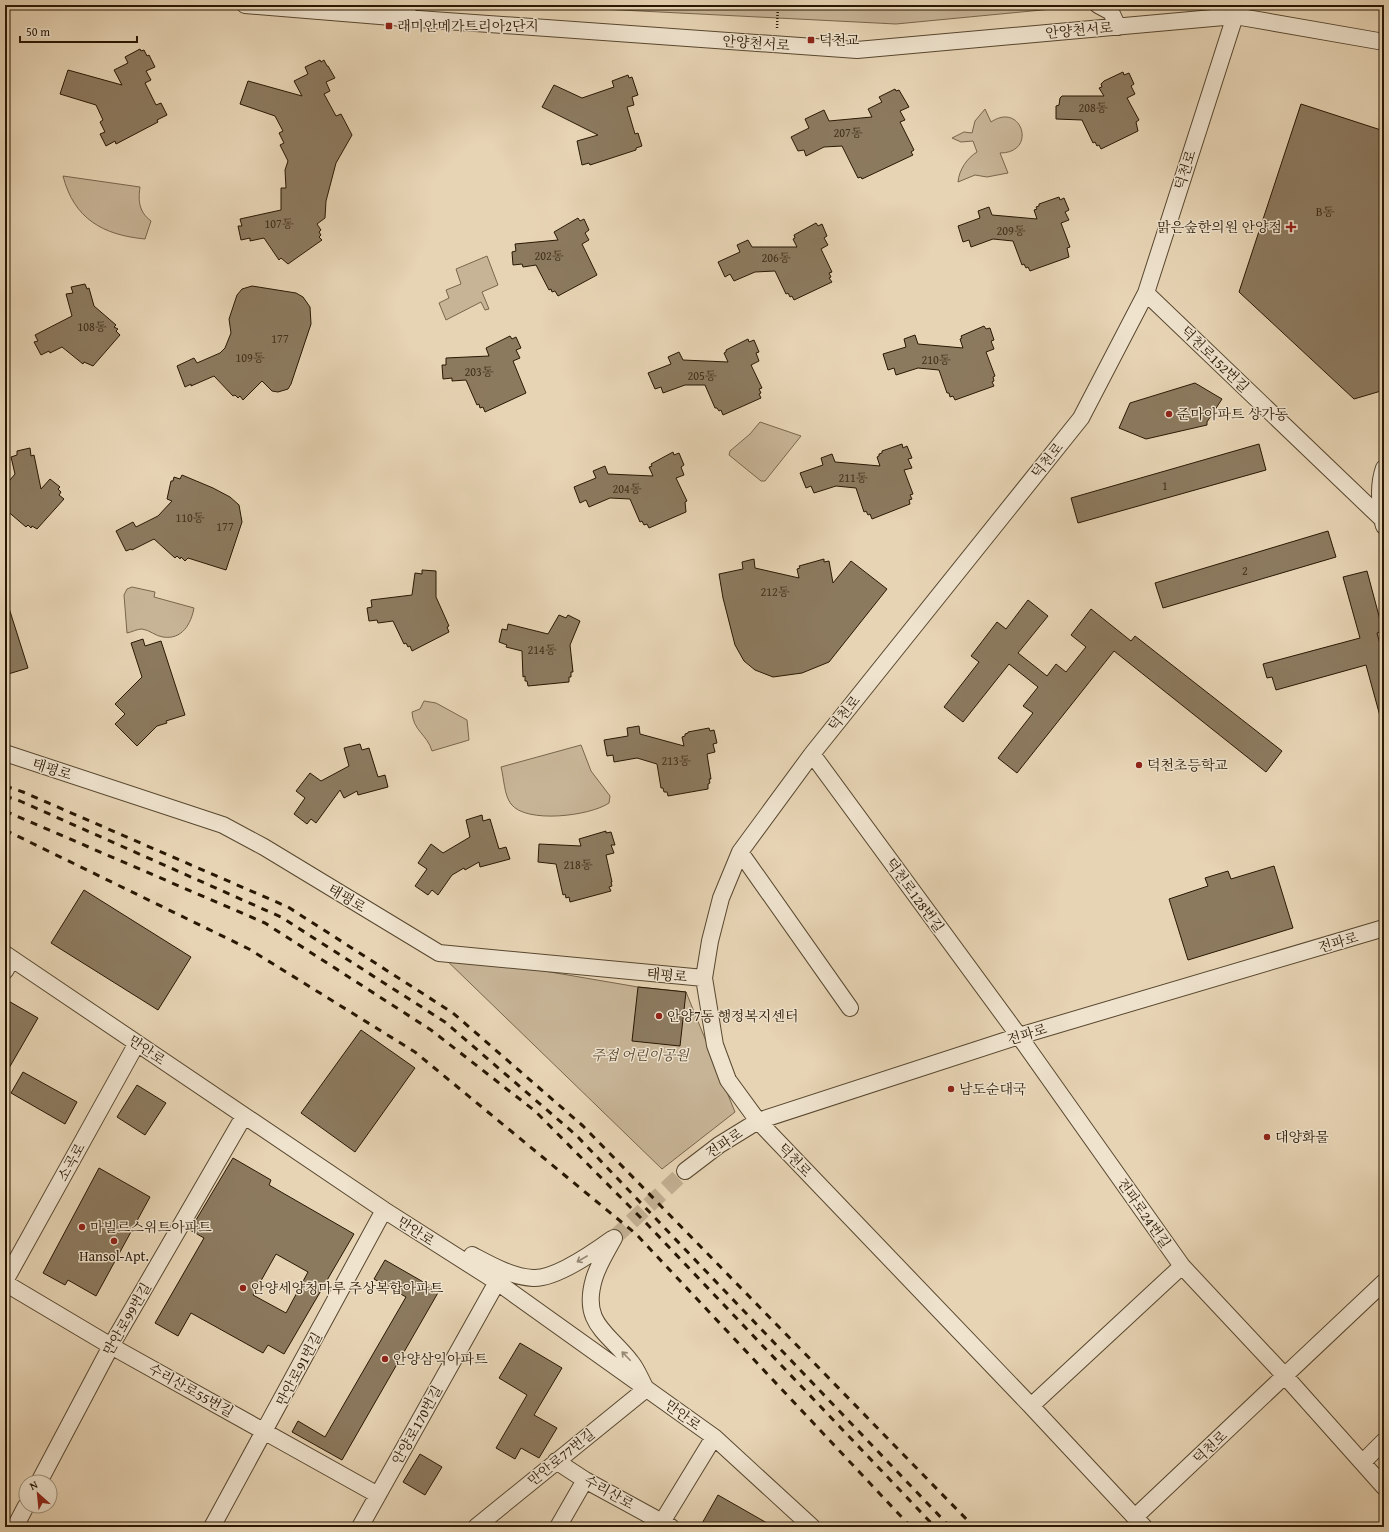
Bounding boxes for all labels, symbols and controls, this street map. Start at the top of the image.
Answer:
place label: 래미안메가트리아2단지 [397,16,539,36]
street label: 안양천서로 [1044,17,1114,43]
scale bar [20,18,137,44]
marker: 래미안메가트리아2단지 [384,21,394,31]
text: 50 m [26,23,50,40]
place label: 덕천교 [819,30,860,50]
street label: 안양천서로 [722,31,791,55]
marker: 덕천교 [806,35,816,45]
house number: 208동 [1079,99,1108,116]
house number: 207동 [834,124,863,141]
street label: 덕천로 [1169,147,1201,192]
house number: B동 [1316,203,1335,220]
house number: 107동 [265,215,294,232]
place label: 맑은숲한의원 안양점 [1157,217,1282,237]
marker: 맑은숲한의원 안양점 [1285,221,1297,233]
house number: 209동 [997,222,1026,239]
house number: 202동 [535,247,564,264]
house number: 206동 [762,249,791,266]
house number: 108동 [78,318,107,335]
street label: 덕천로152번길 [1176,321,1254,397]
house number: 177 [271,330,289,347]
house number: 109동 [236,349,265,366]
house number: 210동 [922,351,951,368]
house number: 203동 [465,363,494,380]
house number: 205동 [688,367,717,384]
place label: 준마아파트 상가동 [1177,404,1289,424]
marker: 준마아파트 상가동 [1164,409,1174,419]
street label: 덕천로 [1026,438,1068,482]
house number: 211동 [839,469,868,486]
house number: 1 [1162,477,1168,494]
house number: 204동 [613,480,642,497]
house number: 110동 [176,509,205,526]
house number: 177 [216,518,234,535]
house number: 2 [1242,562,1248,579]
house number: 212동 [761,583,790,600]
house number: 214동 [528,641,557,658]
street label: 덕천로 [823,691,865,735]
house number: 213동 [662,752,691,769]
street label: 태평로 [30,753,75,785]
place label: 덕천초등학교 [1147,755,1229,775]
marker: 덕천초등학교 [1134,760,1144,770]
street label: 덕천로128번길 [881,854,949,936]
house number: 218동 [564,856,593,873]
street label: 태평로 [324,879,370,917]
street label: 전파로 [1316,927,1361,957]
street label: 태평로 [646,963,689,987]
place label: 안양7동 행정복지센터 [667,1006,799,1026]
marker: 안양7동 행정복지센터 [654,1011,664,1021]
street label: 전파로 [1005,1018,1050,1049]
street label: 만안로 [125,1030,170,1070]
park label: 주접 어린이공원 [591,1045,690,1065]
place label: 남도순대국 [959,1079,1027,1099]
marker: 남도순대국 [946,1084,956,1094]
street label: 전파로 [702,1123,747,1163]
place label: 대양화물 [1275,1127,1330,1147]
marker: 대양화물 [1262,1132,1272,1142]
street label: 덕천로 [774,1138,817,1182]
street label: 소곡로 [52,1139,90,1185]
street label: 전파로24번길 [1113,1174,1175,1252]
street label: 만안로 [394,1212,439,1251]
place label: 마빌르스위트아파트 [90,1217,212,1237]
marker: 마빌르스위트아파트 [77,1222,87,1232]
marker: Hansol-Apt. [109,1236,119,1246]
place label: Hansol-Apt. [79,1246,149,1266]
one-way arrow [576,1256,588,1264]
place label: 안양세양청마루 주상복합아파트 [251,1278,444,1298]
street label: 만안로99번길 [98,1279,156,1359]
marker: 안양세양청마루 주상복합아파트 [238,1283,248,1293]
street label: 만안로91번길 [271,1328,327,1410]
place label: 안양삼익아파트 [393,1349,488,1369]
one-way arrow [621,1351,630,1361]
marker: 안양삼익아파트 [380,1354,390,1364]
street label: 수리산로55번길 [145,1358,237,1422]
street label: 안양로170번길 [387,1382,447,1468]
street label: 만안로 [661,1395,706,1435]
street label: 만안로77번길 [523,1424,599,1490]
street label: 덕천로 [1188,1426,1232,1468]
street label: 수리산로 [580,1470,638,1514]
north arrow [18,1474,58,1514]
text: N [27,1476,41,1494]

